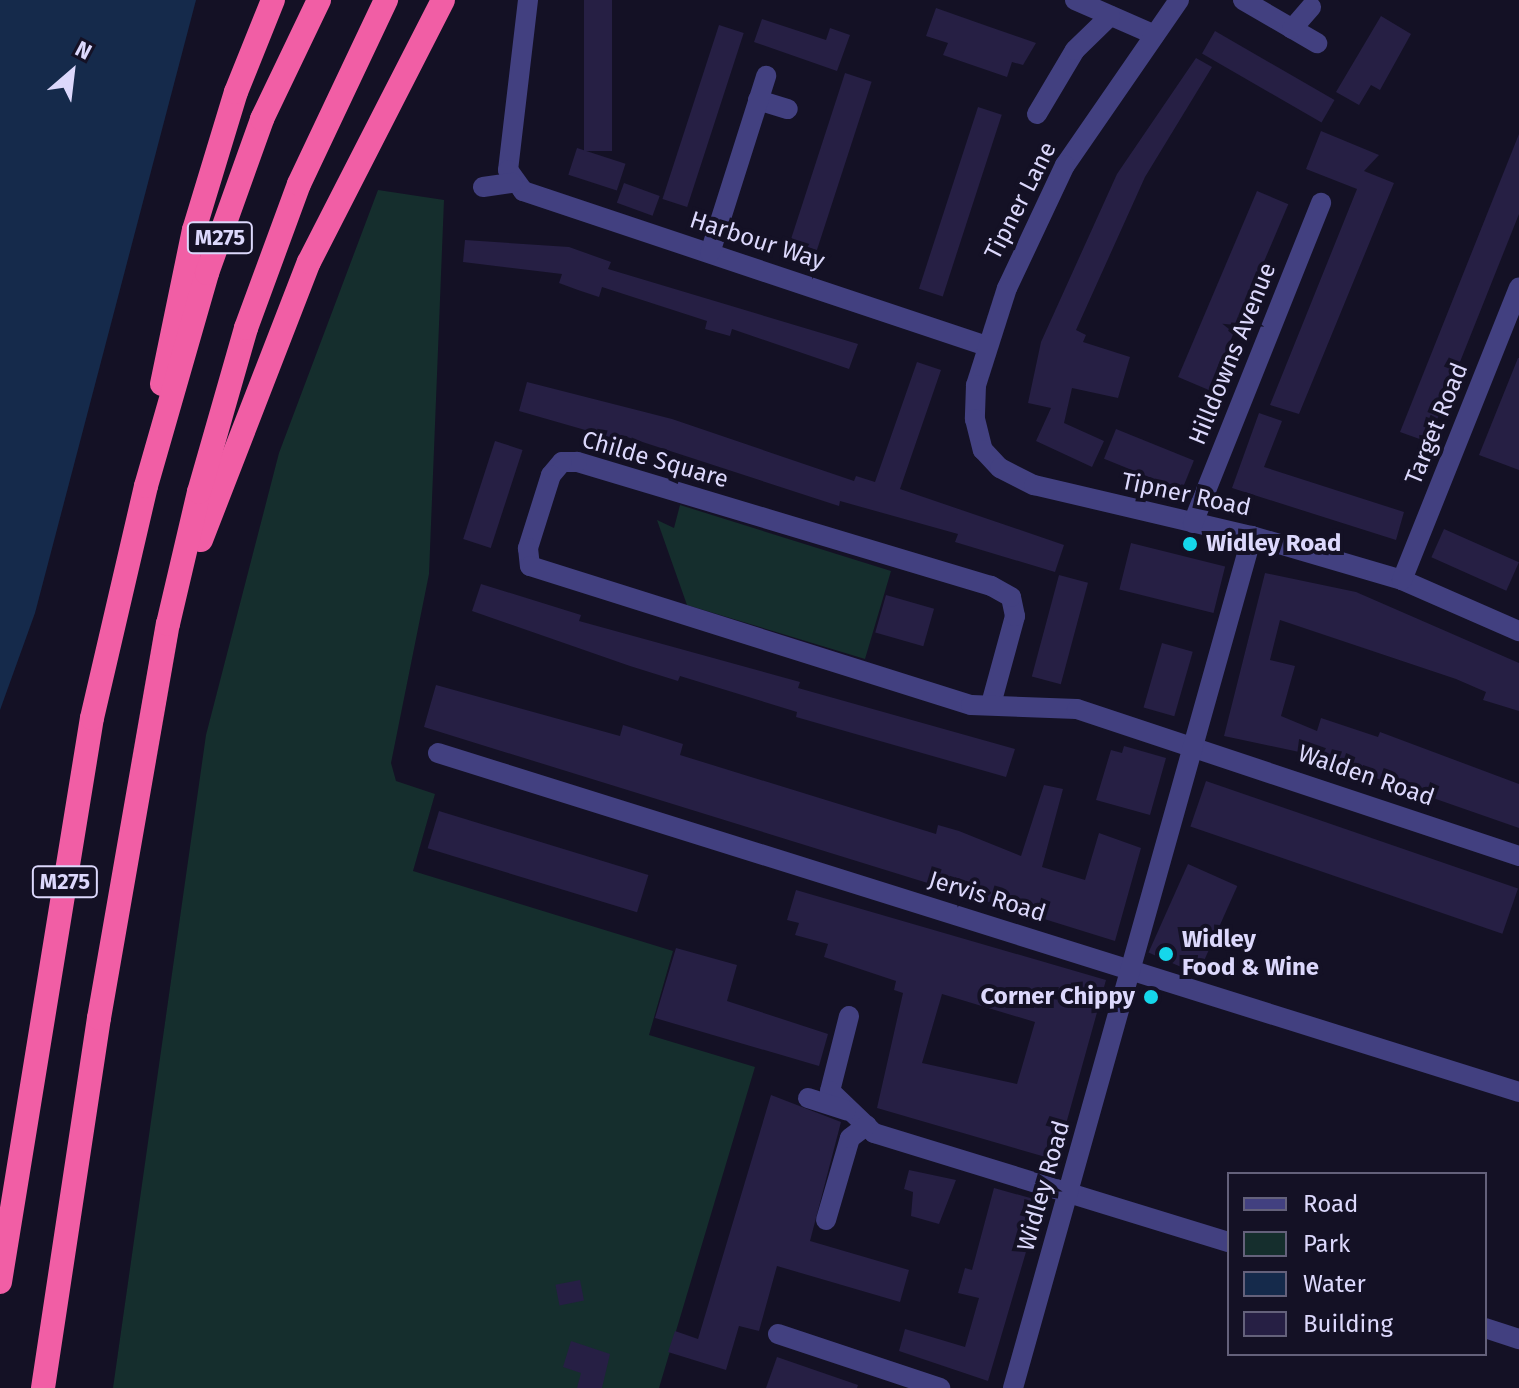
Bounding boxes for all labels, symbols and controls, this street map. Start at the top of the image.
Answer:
north arrow [32,32,112,112]
text: N [71,35,96,66]
street label: Tipner Lane [979,137,1063,265]
street label: Harbour Way [686,206,828,276]
road number: M275 [186,220,254,256]
street label: Hilldowns Avenue [1183,259,1283,449]
street label: Target Road [1400,359,1474,489]
street label: Childe Square [579,425,731,495]
street label: Tipner Road [1119,467,1253,523]
place label: Widley Road [1206,530,1341,558]
marker: Widley Road [1181,535,1199,553]
street label: Walden Road [1294,739,1438,813]
road number: M275 [31,864,99,900]
street label: Jervis Road [925,866,1049,928]
place label: Widley Food & Wine [1182,926,1319,982]
marker: Widley Food & Wine [1157,945,1175,963]
place label: Corner Chippy [981,983,1135,1011]
marker: Corner Chippy [1142,988,1160,1006]
street label: Widley Road [1012,1117,1076,1255]
legend [1227,1172,1487,1356]
text: Road [1303,1190,1358,1218]
text: Park [1303,1230,1350,1258]
text: Water [1303,1270,1366,1298]
text: Building [1303,1310,1393,1338]

